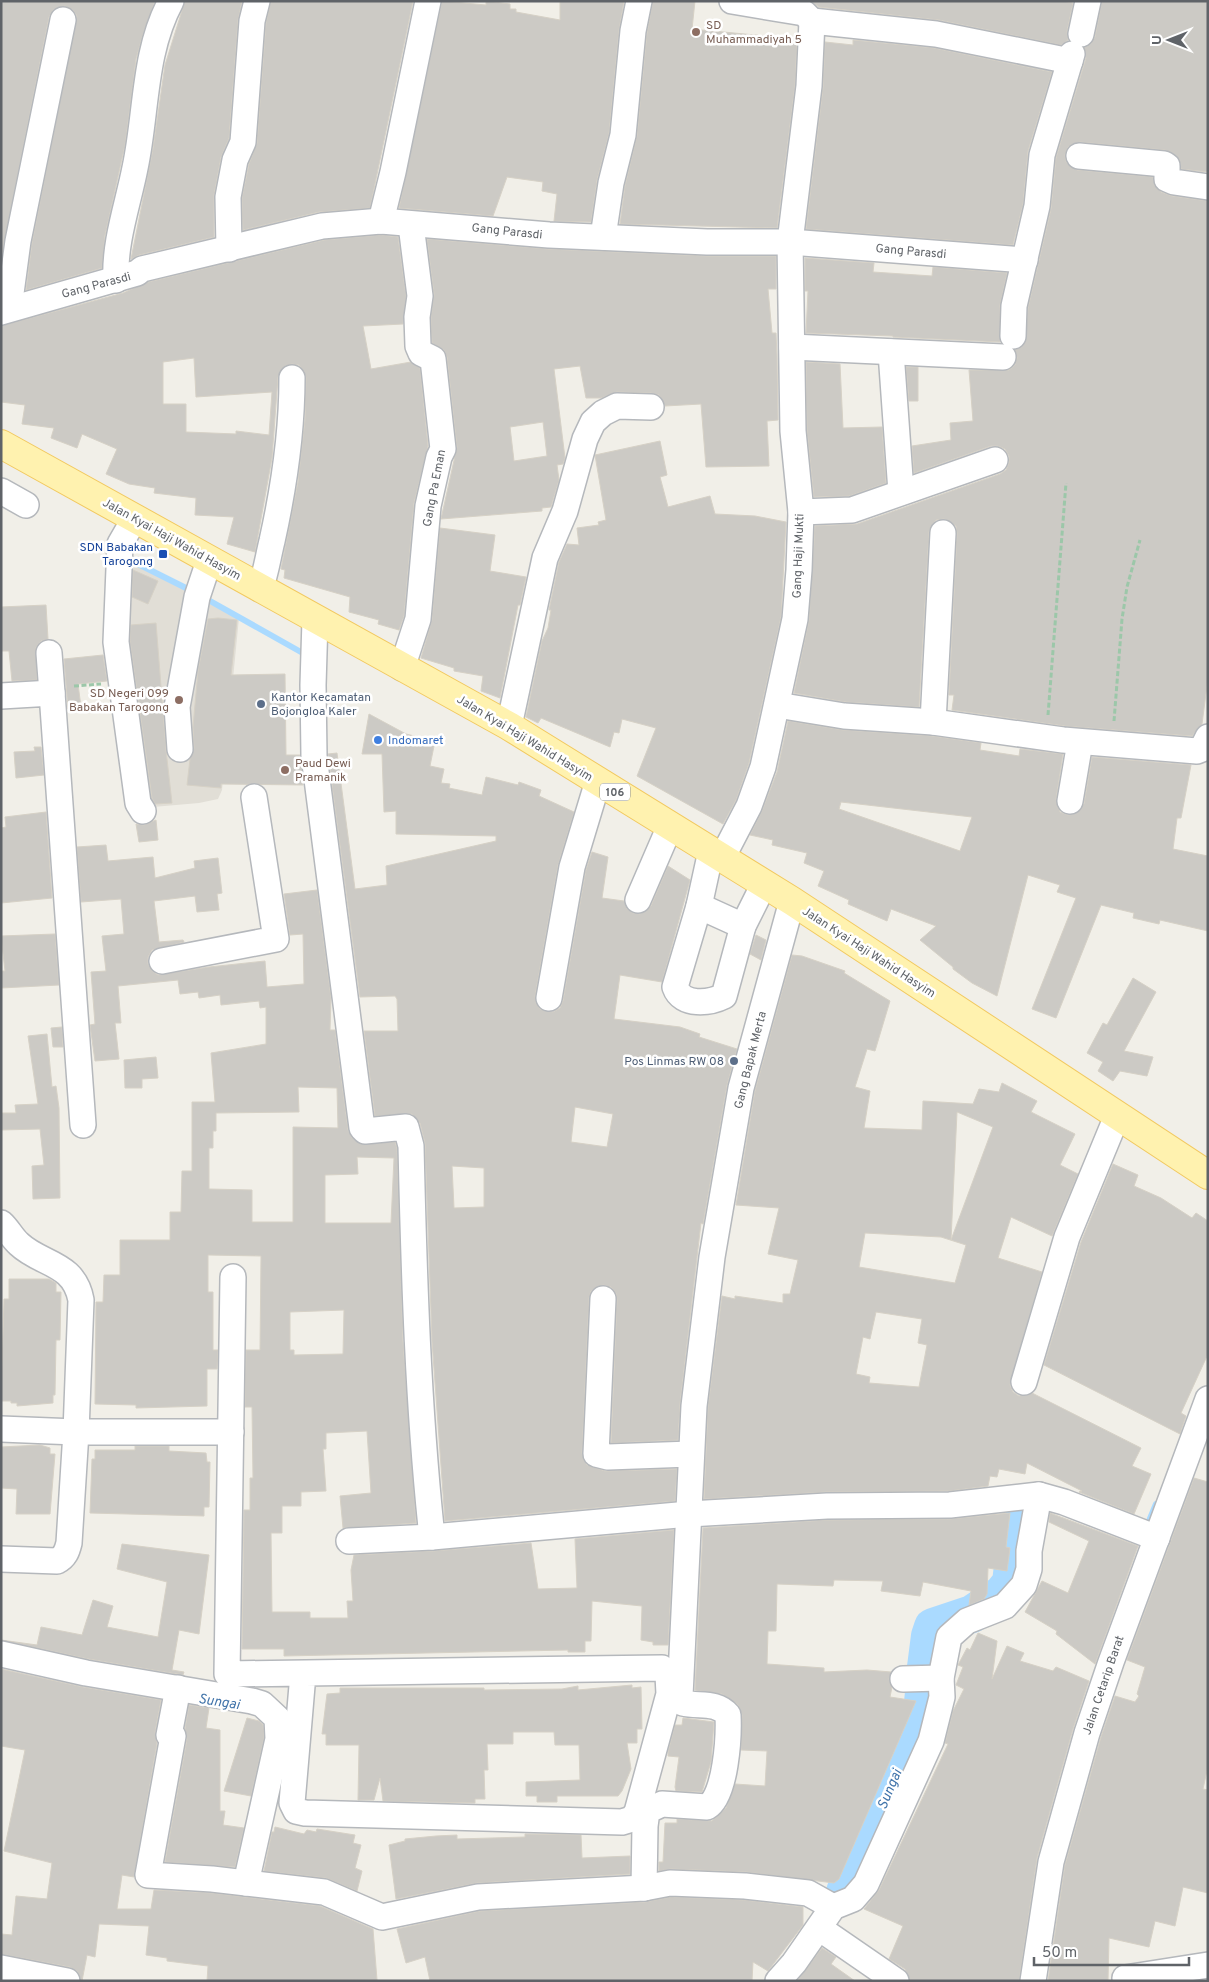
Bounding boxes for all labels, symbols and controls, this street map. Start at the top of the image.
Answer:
north arrow [1144,15,1194,65]
place label: SD Muhammadiyah 5 [706,18,802,48]
marker: SD Muhammadiyah 5 [690,26,702,38]
text: U [1149,35,1166,45]
street label: Gang Parasdi [471,220,543,244]
street label: Gang Parasdi [875,241,947,263]
street label: Gang Parasdi [60,269,133,303]
street label: Gang Pa Eman [420,448,450,528]
street label: Jalan Kyai Haji Wahid Hasyim [99,495,244,585]
street label: Gang Haji Mukti [790,513,808,599]
place label: SDN Babakan Tarogong [80,540,153,570]
marker: SDN Babakan Tarogong [157,548,169,560]
place label: SD Negeri 099 Babakan Tarogong [69,686,169,716]
place label: Kantor Kecamatan Bojongloa Kaler [271,690,371,720]
street label: Jalan Kyai Haji Wahid Hasyim [454,692,595,786]
marker: SD Negeri 099 Babakan Tarogong [173,694,185,706]
marker: Kantor Kecamatan Bojongloa Kaler [255,698,267,710]
place label: Indomaret [388,733,444,749]
marker: Indomaret [372,734,384,746]
place label: Paud Dewi Pramanik [295,756,351,786]
marker: Paud Dewi Pramanik [279,764,291,776]
road number: 106 [600,784,630,800]
street label: Jalan Kyai Haji Wahid Hasyim [799,904,938,1002]
street label: Gang Bapak Merta [731,1010,771,1111]
place label: Pos Linmas RW 08 [624,1054,724,1070]
marker: Pos Linmas RW 08 [728,1055,740,1067]
street label: Jalan Cetarip Barat [1079,1634,1128,1737]
water label: Sungai [197,1691,242,1714]
water label: Sungai [874,1766,907,1812]
scale bar [1034,1934,1189,1966]
text: 50 m [1042,1944,1077,1963]

